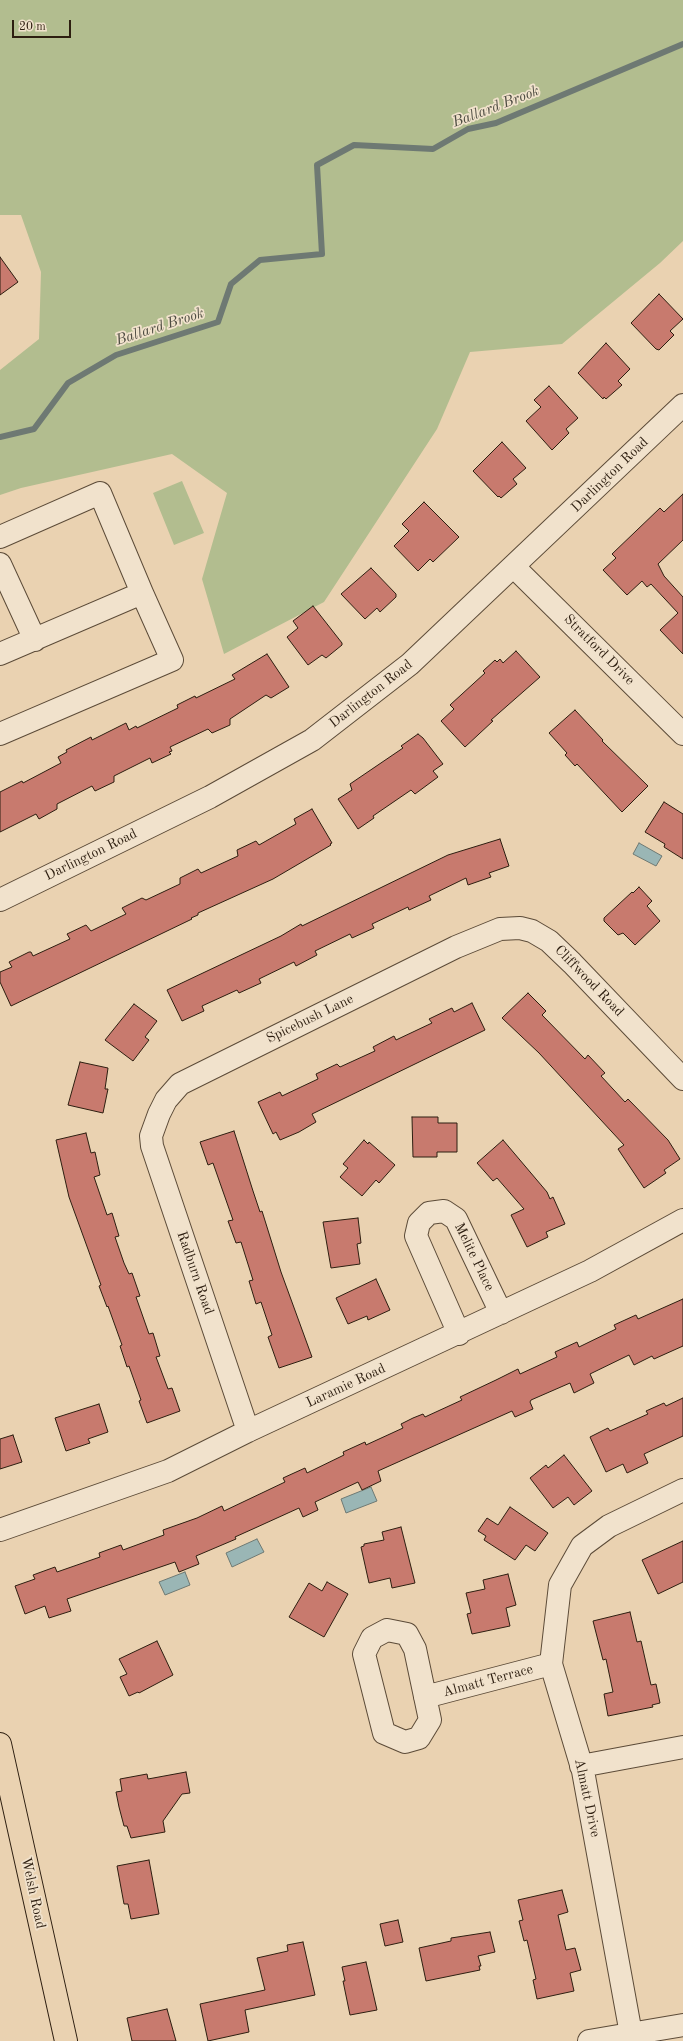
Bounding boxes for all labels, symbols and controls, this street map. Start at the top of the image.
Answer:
scale bar [14,12,73,38]
text: 20 m [19,21,46,33]
water label: Ballard Brook [450,82,542,132]
water label: Ballard Brook [114,304,206,350]
street label: Darlington Road [568,434,652,516]
street label: Stratford Drive [560,611,638,689]
street label: Darlington Road [326,656,416,732]
street label: Darlington Road [42,825,140,885]
street label: Cliffwood Road [551,942,627,1020]
street label: Spicebush Lane [264,991,356,1047]
street label: Melite Place [450,1220,498,1294]
street label: Radburn Road [173,1229,217,1317]
street label: Laramie Road [304,1360,388,1412]
street label: Almatt Terrace [441,1661,535,1701]
street label: Almatt Drive [570,1757,604,1839]
street label: Welsh Road [17,1856,49,1930]

